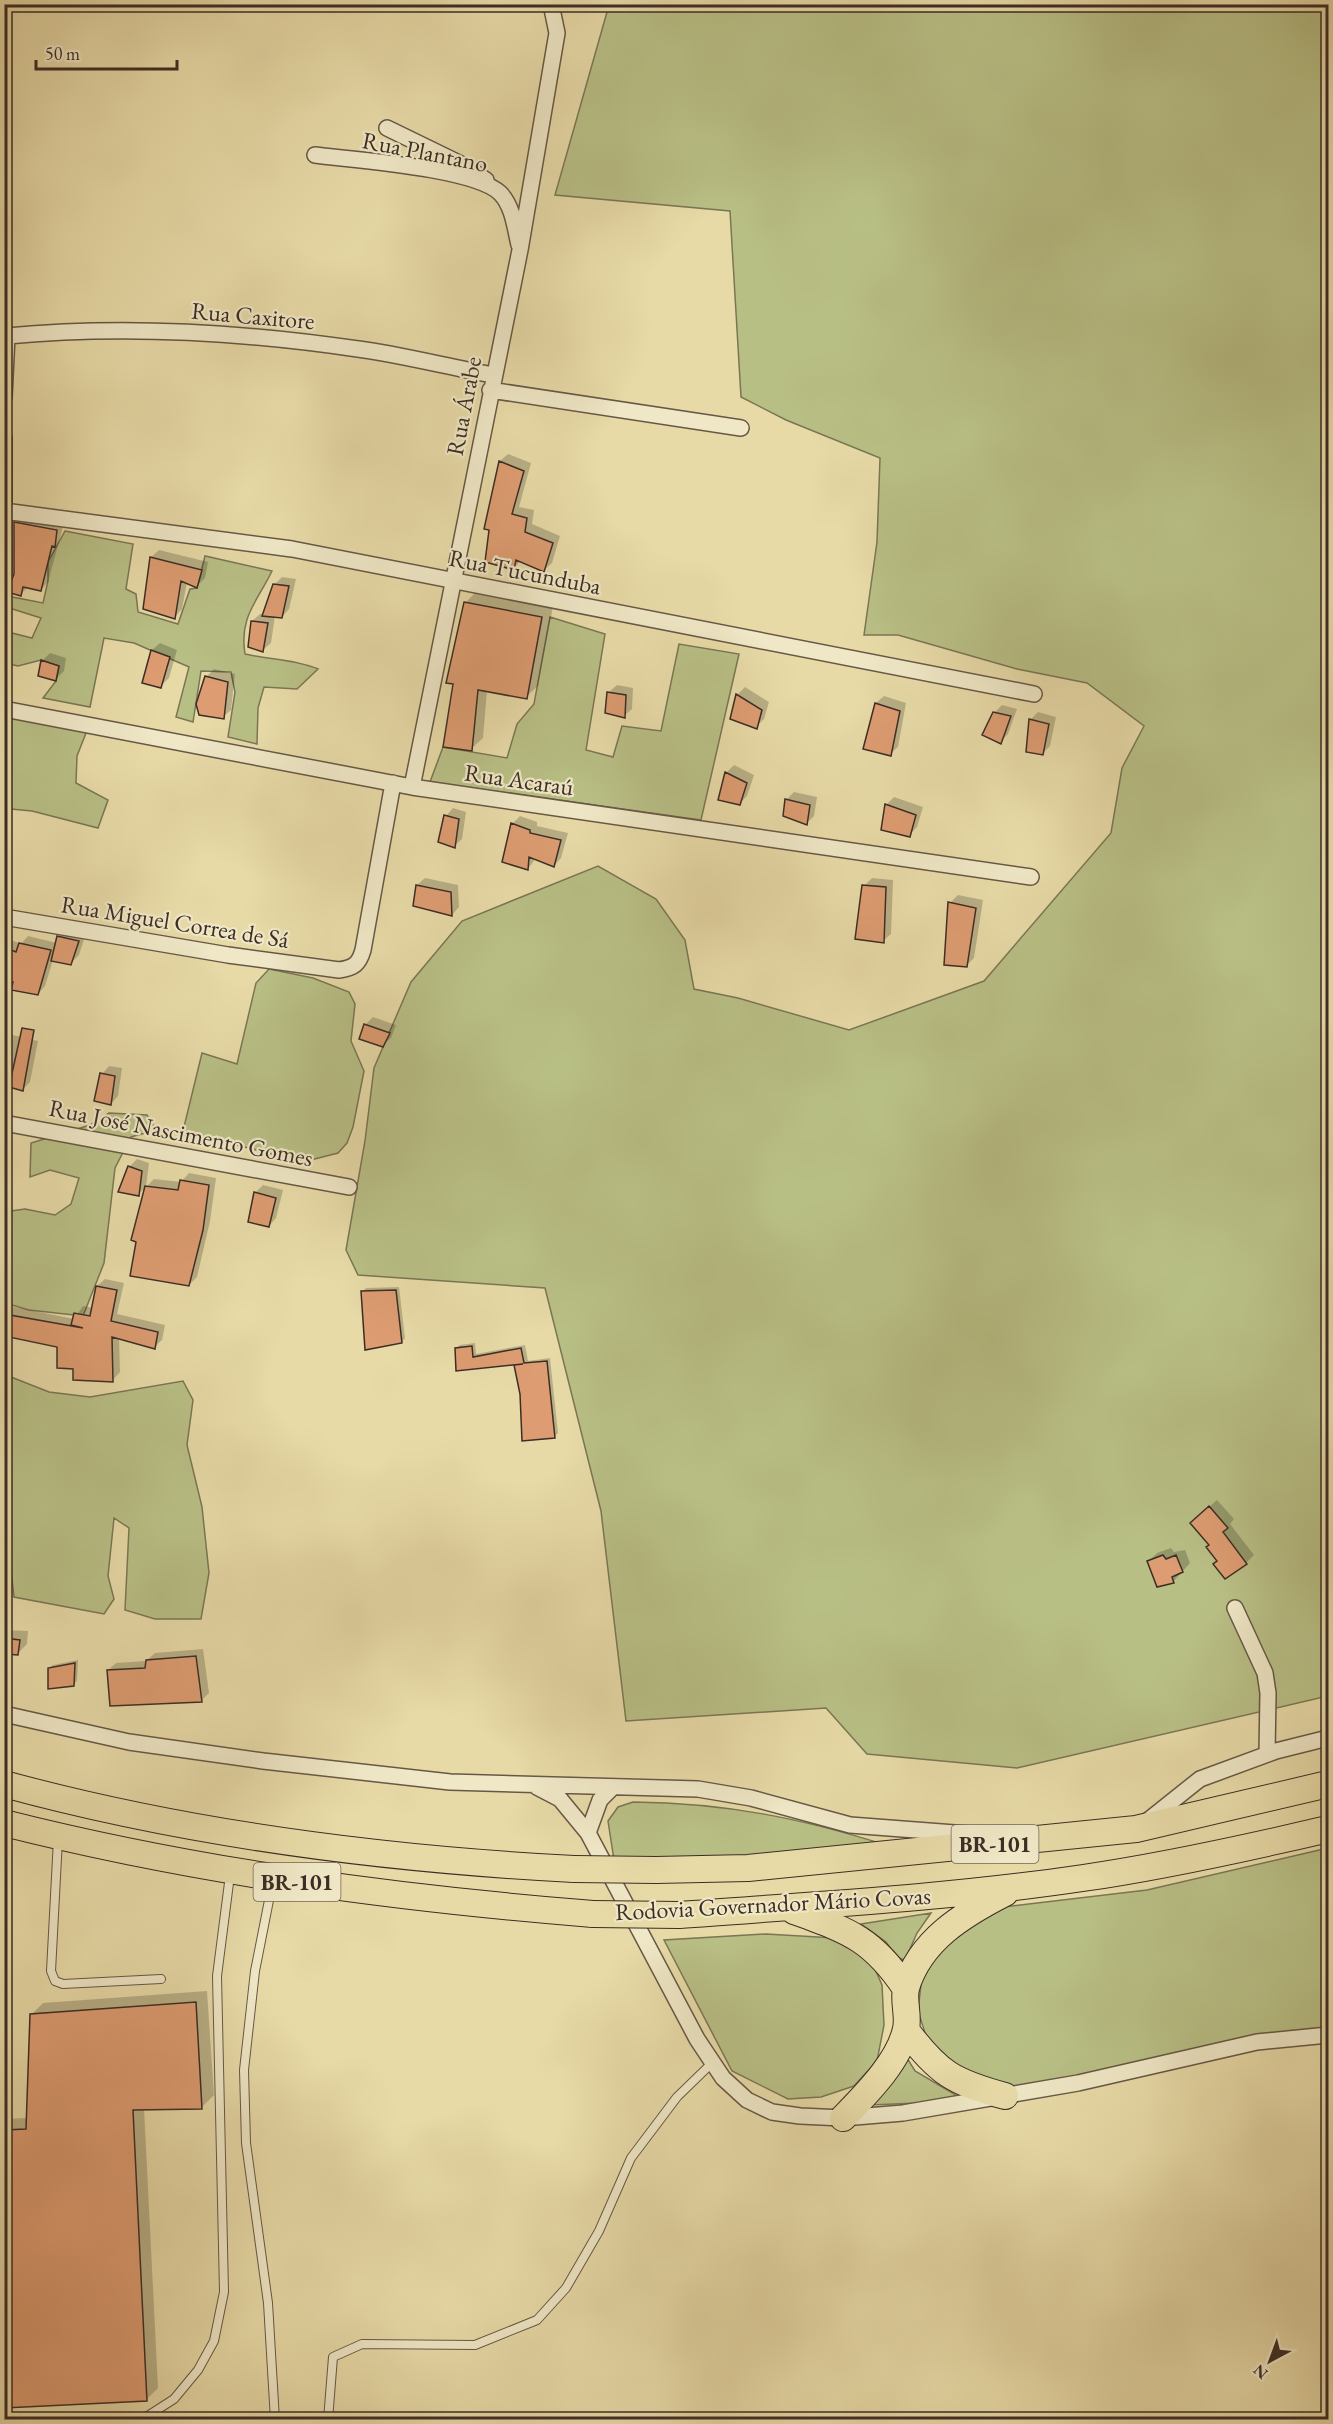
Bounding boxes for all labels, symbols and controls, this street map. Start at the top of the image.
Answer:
scale bar [36,33,177,71]
text: 50 m [45,42,80,65]
street label: Rua Plantano [360,124,491,179]
street label: Rua Caxitore [190,295,316,336]
street label: Rua Árabe [439,354,488,458]
street label: Rua Tucunduba [446,542,604,602]
street label: Rua Acaraú [462,757,576,803]
street label: Rua Miguel Correa de Sá [59,888,292,955]
street label: Rua José Nascimento Gomes [47,1092,316,1173]
road number: BR-101 [952,1825,1038,1863]
road number: BR-101 [254,1863,340,1901]
street label: Rodovia Governador Mário Covas [614,1880,932,1927]
north arrow [1240,2331,1300,2391]
text: N [1249,2360,1272,2384]

